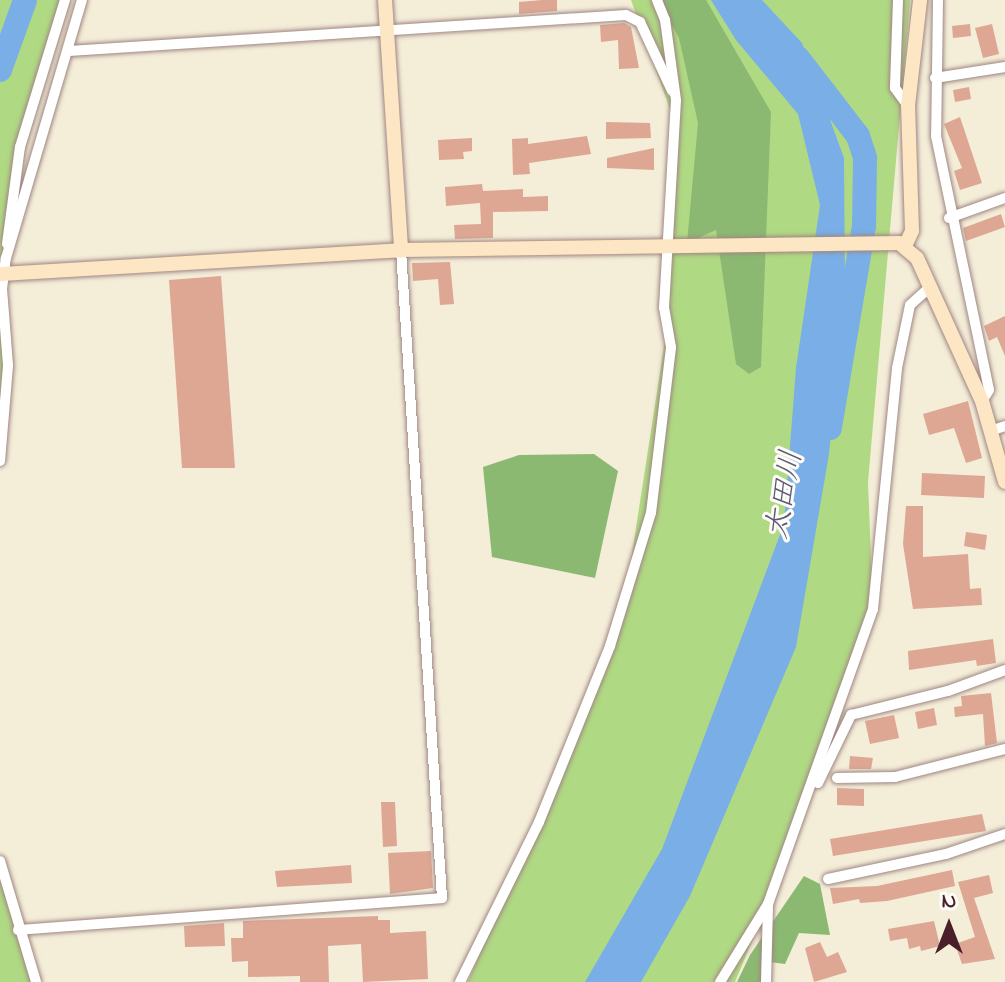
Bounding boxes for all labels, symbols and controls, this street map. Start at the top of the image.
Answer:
water label: 太田川 [760,448,812,542]
north arrow [909,886,989,966]
text: N [942,886,956,918]

